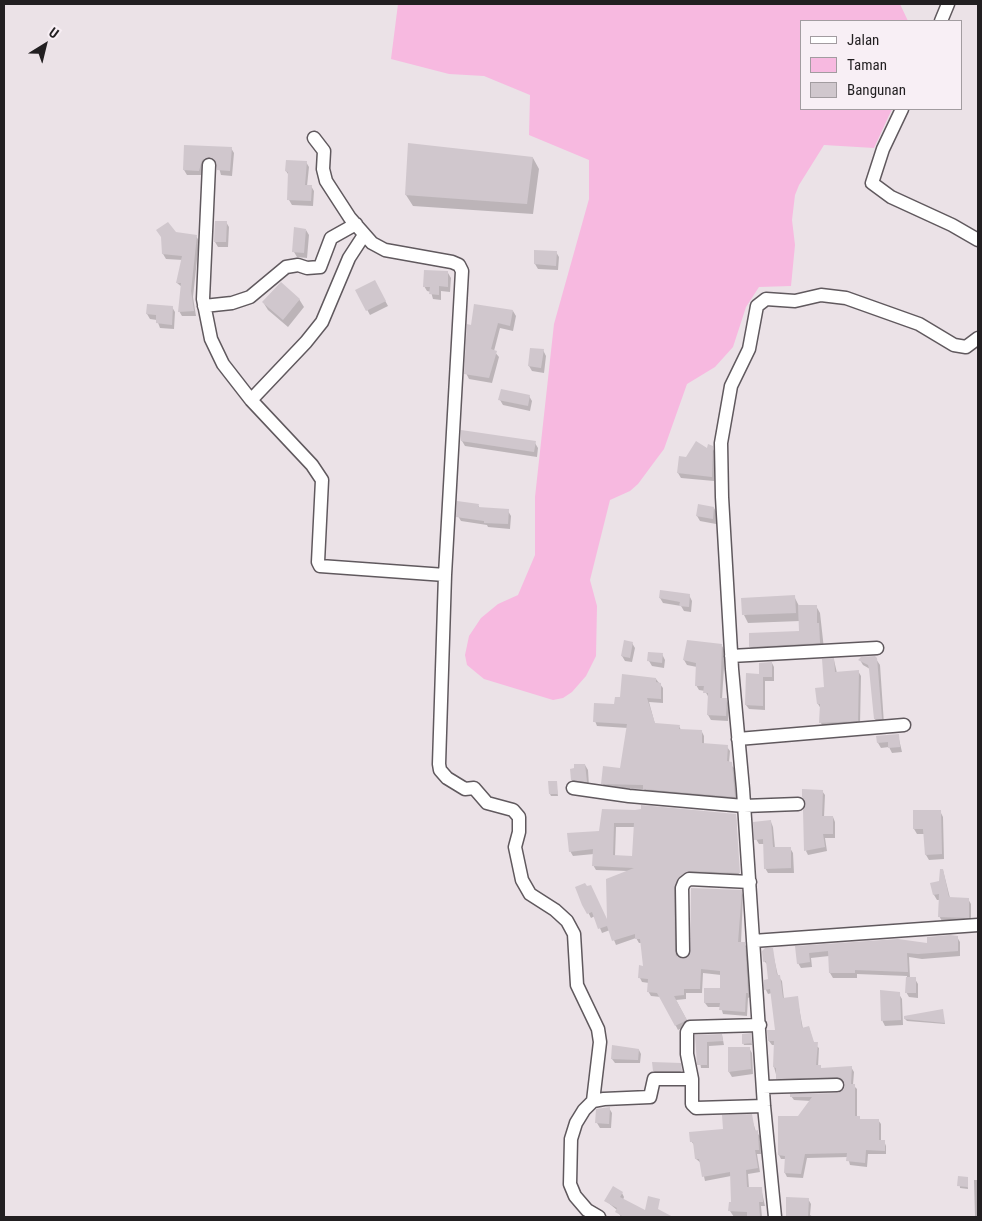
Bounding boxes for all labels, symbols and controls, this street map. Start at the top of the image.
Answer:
north arrow [20,20,70,70]
legend [800,20,962,110]
text: U [46,24,62,42]
text: Jalan [847,31,879,49]
text: Taman [847,56,887,74]
text: Bangunan [847,81,906,99]

